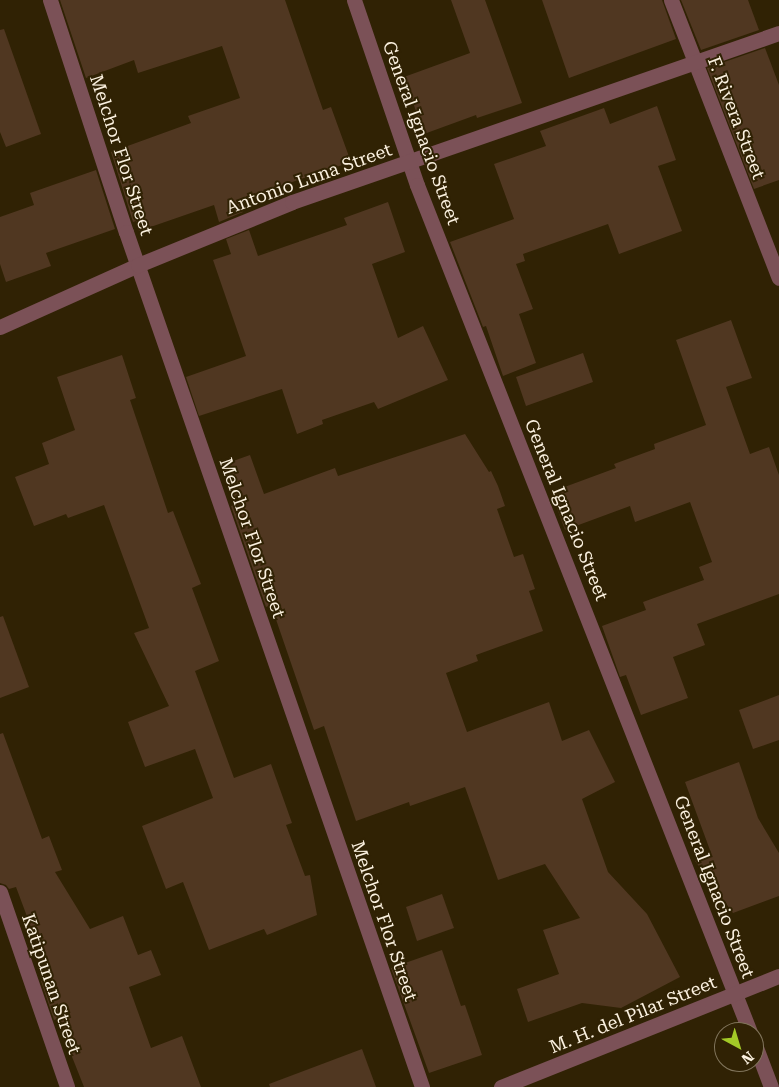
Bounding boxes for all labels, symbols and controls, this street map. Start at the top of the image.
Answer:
street label: General Ignacio Street [378,38,464,228]
street label: F. Rivera Street [703,54,769,182]
street label: Melchor Flor Street [85,72,157,238]
street label: Antonio Luna Street [223,139,395,219]
street label: General Ignacio Street [520,416,612,604]
street label: Melchor Flor Street [214,455,290,621]
street label: General Ignacio Street [669,793,759,981]
street label: Melchor Flor Street [346,838,422,1004]
street label: Katipunan Street [17,911,85,1057]
street label: M. H. del Pilar Street [546,972,720,1058]
north arrow [714,1022,764,1072]
text: N [739,1048,757,1067]

